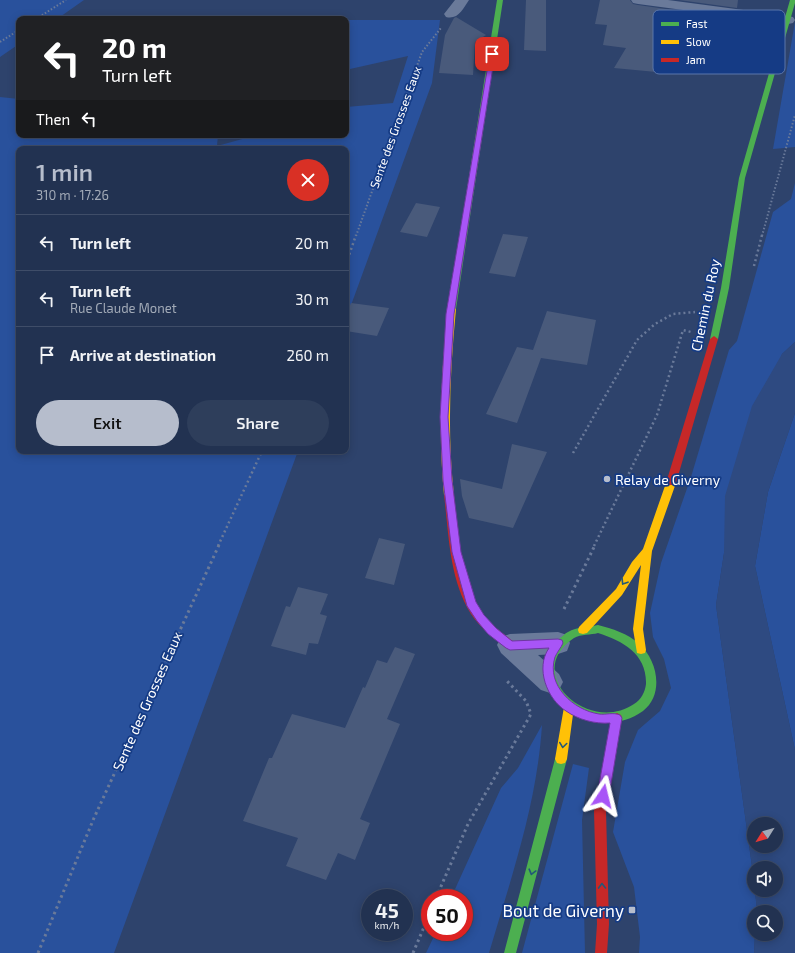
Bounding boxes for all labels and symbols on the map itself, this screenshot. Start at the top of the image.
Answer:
legend [653,10,785,74]
text: Fast [686,17,708,30]
text: Slow [686,35,711,48]
pin [475,37,509,71]
text: Jam [686,53,705,66]
street label: Sente des Grosses Eaux [366,63,424,190]
street label: Chemin du Roy [687,257,723,353]
place label: Relay de Giverny [615,471,721,488]
marker: Relay de Giverny [602,474,612,484]
one-way arrow [622,578,629,585]
street label: Sente des Grosses Eaux [109,628,186,773]
one-way arrow [559,742,568,748]
position arrow [582,775,624,817]
north arrow [747,817,783,853]
one-way arrow [528,868,537,875]
one-way arrow [598,883,606,889]
speed limit sign: 50 [421,889,473,941]
place label: Bout de Giverny [503,900,624,921]
marker: Bout de Giverny [627,905,637,915]

